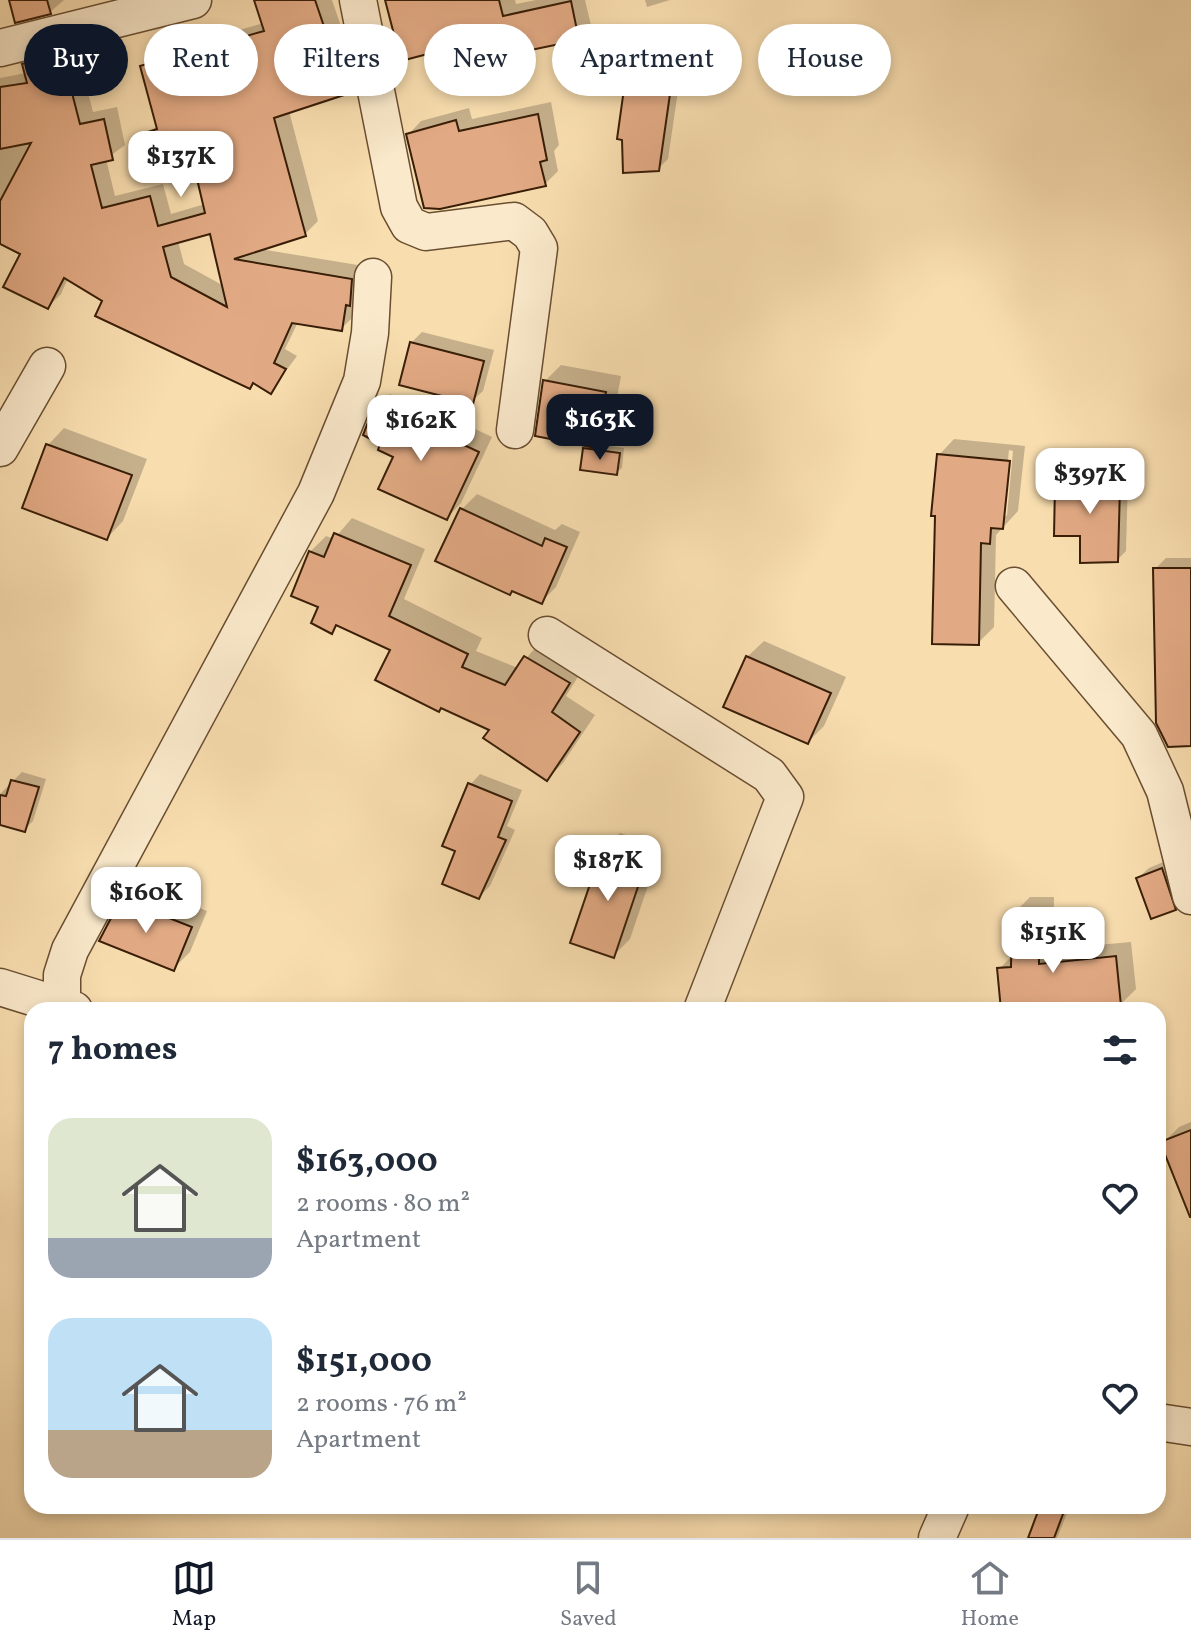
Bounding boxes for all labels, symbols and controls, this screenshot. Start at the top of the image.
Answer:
chip: Buy [24,24,128,96]
chip: Rent [144,24,258,96]
chip: Filters [274,24,408,96]
chip: New [424,24,536,96]
chip: Apartment [552,24,742,96]
chip: House [758,24,891,96]
pin: $137K [125,131,237,199]
text: $137K [146,139,216,175]
pin: $163K [544,394,656,462]
pin: $162K [365,395,477,463]
text: $163K [564,402,636,438]
text: $162K [385,403,457,439]
pin: $397K [1034,448,1146,516]
text: $397K [1054,456,1126,492]
pin: $187K [552,835,664,903]
text: $187K [573,843,643,879]
pin: $160K [90,867,202,935]
text: $160K [109,875,183,911]
pin: $151K [997,907,1109,975]
text: $151K [1020,915,1086,951]
text: 7 homes [48,1027,177,1074]
icon: filters [1098,1028,1142,1072]
text: $163,000 [296,1139,438,1186]
icon: home [112,1150,208,1246]
icon: heart [1098,1176,1142,1220]
text: 2 rooms · 80 m² [296,1186,470,1222]
text: Apartment [296,1222,421,1258]
text: $151,000 [296,1339,432,1386]
icon: home [112,1350,208,1446]
icon: heart [1098,1376,1142,1420]
text: 2 rooms · 76 m² [296,1386,467,1422]
text: Apartment [296,1422,421,1458]
tab: Map [172,1556,216,1635]
tab: Saved [560,1556,617,1635]
tab: Home [961,1556,1019,1635]

